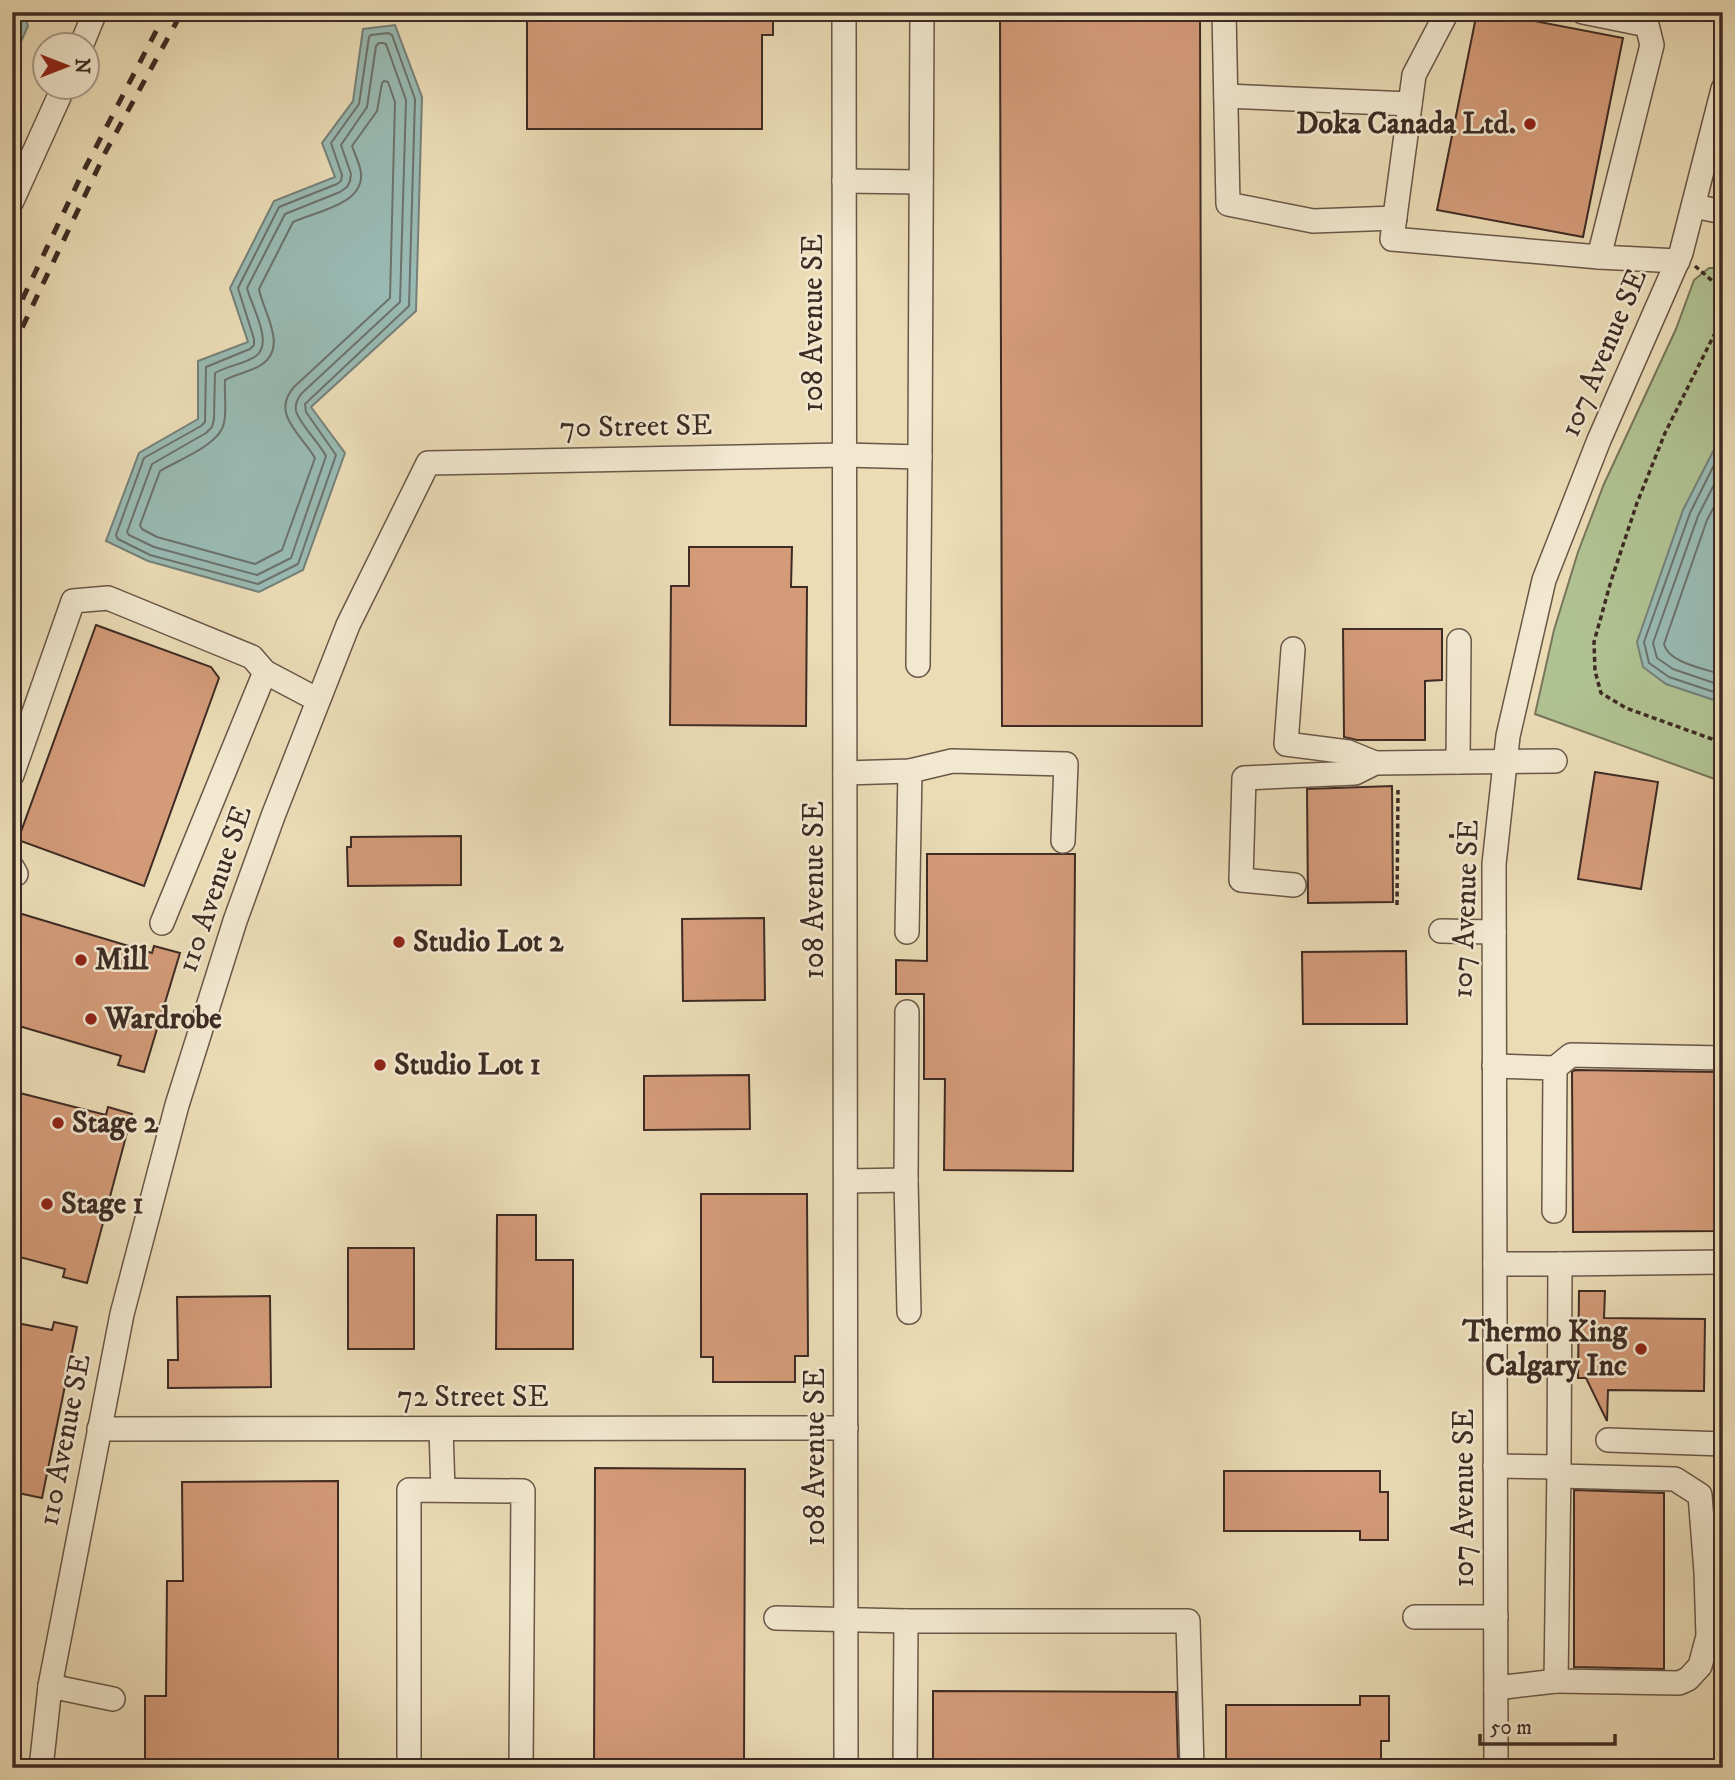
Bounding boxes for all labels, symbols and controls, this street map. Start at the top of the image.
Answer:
north arrow [32,32,102,102]
text: N [70,58,93,74]
place label: Doka Canada Ltd. [1296,106,1516,143]
marker: Doka Canada Ltd. [1522,116,1538,132]
street label: 108 Avenue SE [795,234,832,412]
street label: 107 Avenue SE [1552,263,1656,443]
street label: 70 Street SE [559,407,713,447]
street label: 110 Avenue SE [169,801,261,977]
street label: 108 Avenue SE [796,801,833,979]
street label: 107 Avenue SE [1444,819,1488,999]
place label: Studio Lot 2 [413,924,564,961]
marker: Studio Lot 2 [391,934,407,950]
place label: Mill [95,942,149,979]
marker: Mill [73,952,89,968]
place label: Wardrobe [104,1001,222,1038]
marker: Wardrobe [83,1011,99,1027]
place label: Studio Lot 1 [394,1047,541,1084]
marker: Studio Lot 1 [372,1057,388,1073]
place label: Stage 2 [72,1105,159,1142]
marker: Stage 2 [50,1115,66,1131]
place label: Stage 1 [61,1186,144,1223]
marker: Stage 1 [39,1196,55,1212]
place label: Thermo King Calgary Inc [1461,1314,1628,1385]
marker: Thermo King Calgary Inc [1633,1341,1649,1357]
street label: 110 Avenue SE [30,1351,100,1529]
street label: 108 Avenue SE [797,1368,834,1546]
street label: 72 Street SE [397,1379,549,1416]
street label: 107 Avenue SE [1446,1408,1483,1588]
scale bar [1480,1703,1614,1747]
text: 50 m [1490,1715,1532,1741]

